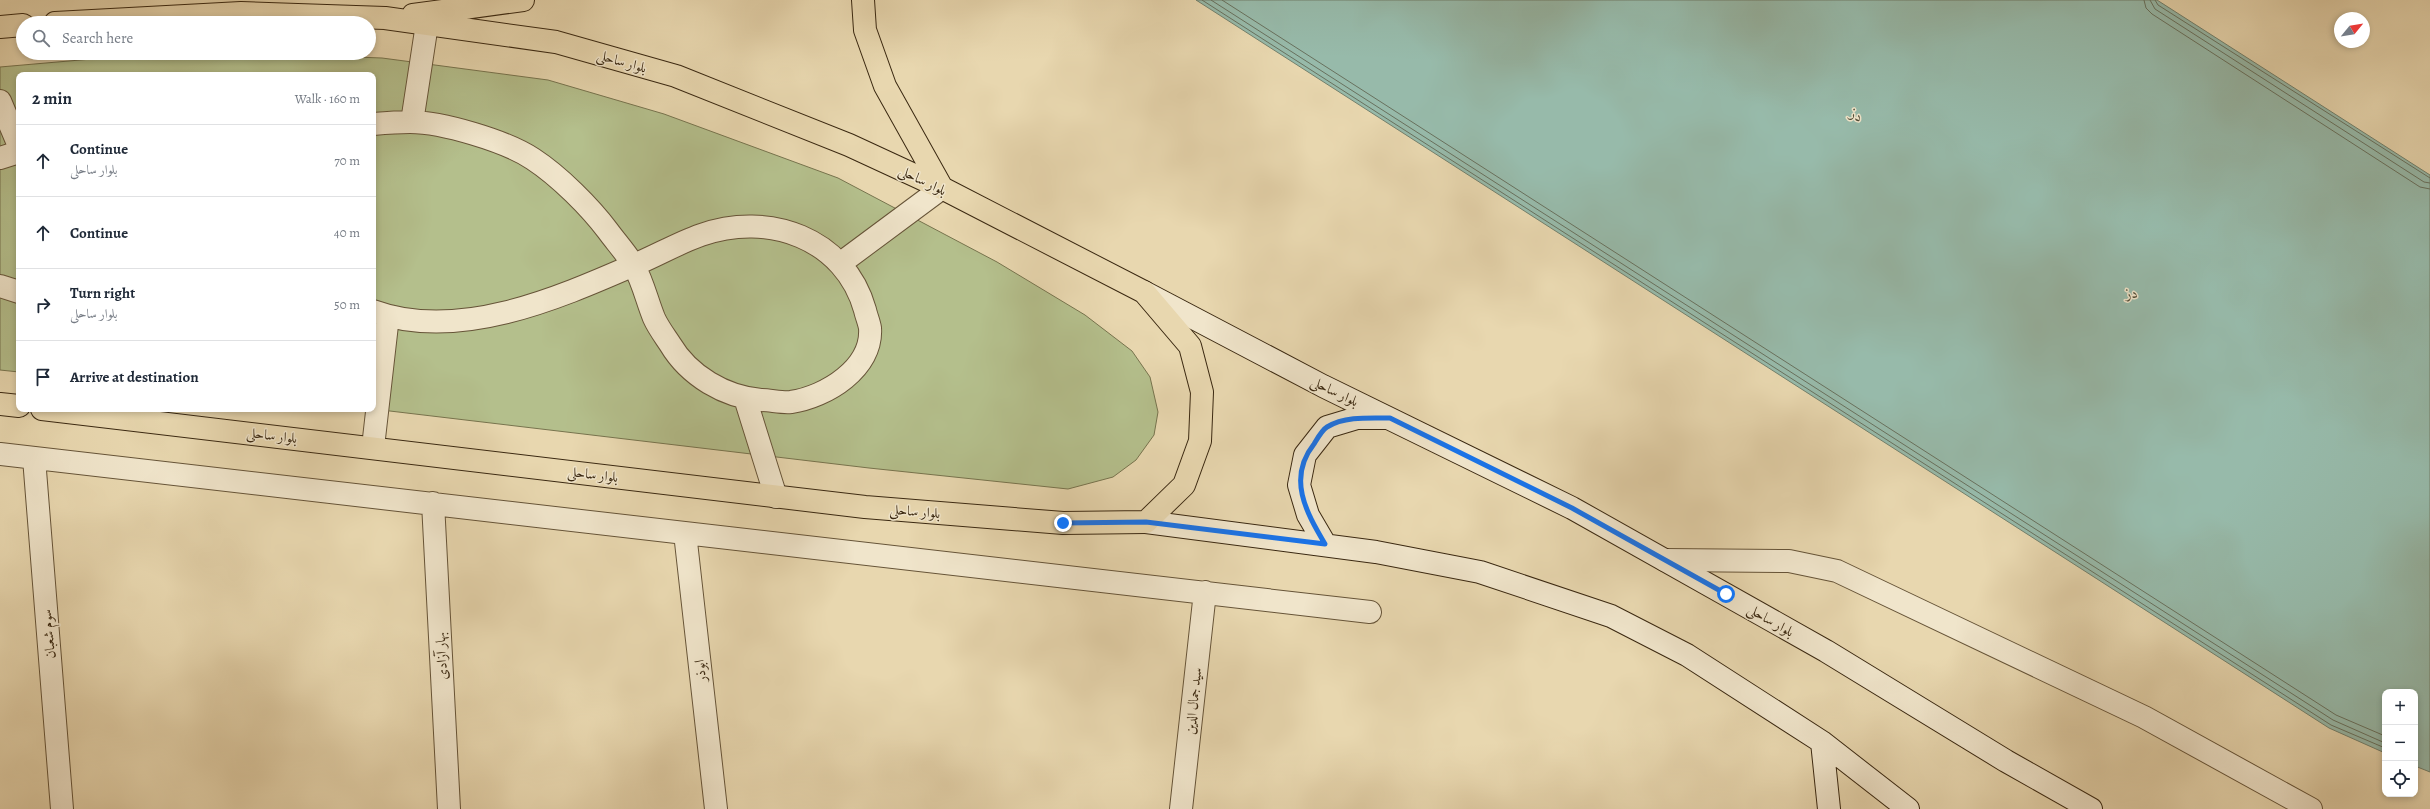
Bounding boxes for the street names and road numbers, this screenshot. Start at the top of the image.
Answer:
street label: بلوار ساحلی [595,45,649,78]
street label: بلوار ساحلی [896,161,950,200]
street label: بلوار ساحلی [1308,372,1362,411]
street label: بلوار ساحلی [245,423,299,448]
street label: بلوار ساحلی [566,462,620,487]
street label: بلوار ساحلی [889,500,942,523]
street label: بلوار ساحلی [1744,599,1798,642]
street label: سوم شعبان [37,608,63,659]
street label: بهار آزادی [431,632,452,680]
street label: ابوذر [690,659,711,685]
street label: سید جمال الدین [1181,667,1206,735]

